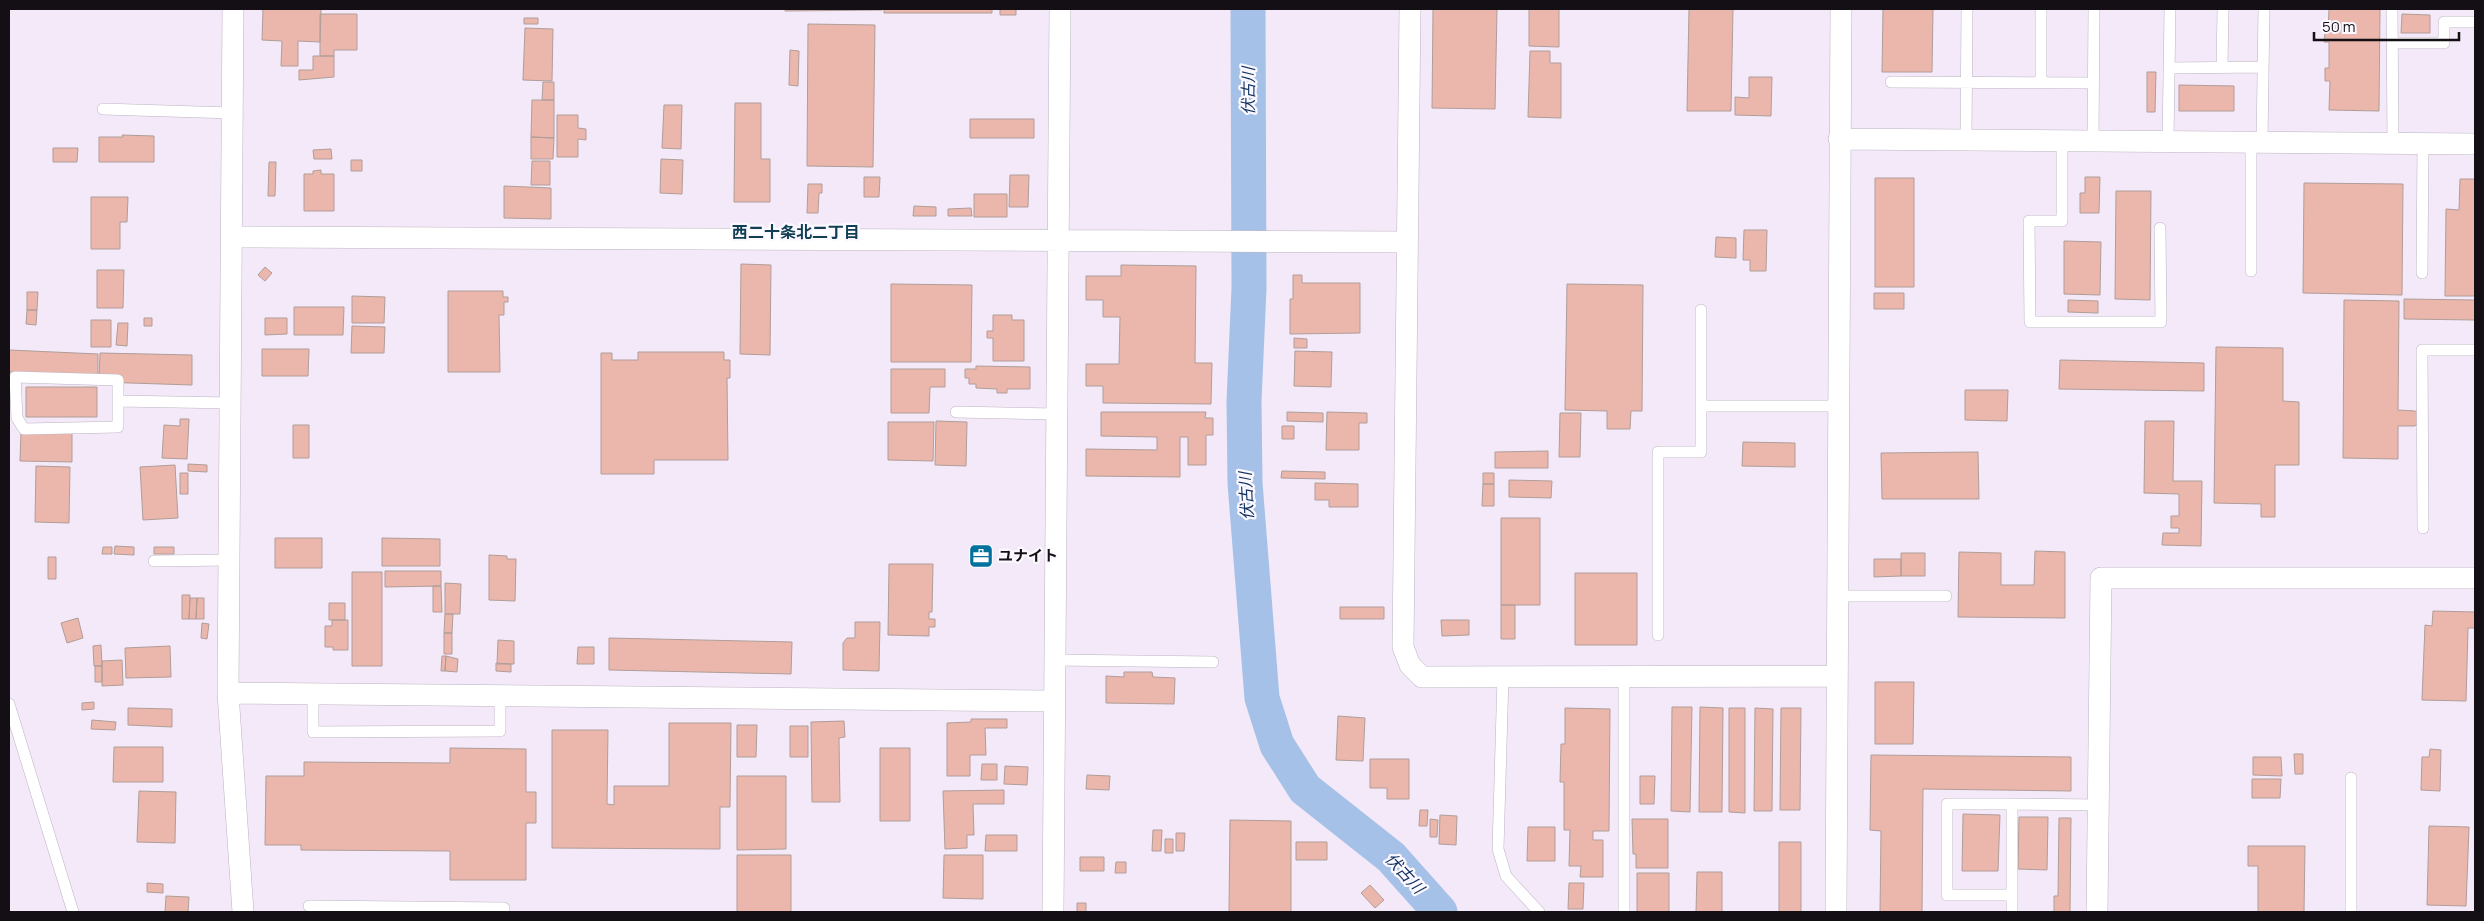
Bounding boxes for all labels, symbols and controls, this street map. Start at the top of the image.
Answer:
scale bar [2314,10,2459,42]
text: 50 m [2322,16,2356,37]
water label: 伏古川 [1237,65,1259,115]
district label: 西二十条北二丁目 [732,221,860,243]
water label: 伏古川 [1234,469,1258,521]
office icon: ユナイト [968,543,994,569]
place label: ユナイト [998,545,1058,566]
water label: 伏古川 [1381,848,1431,900]

